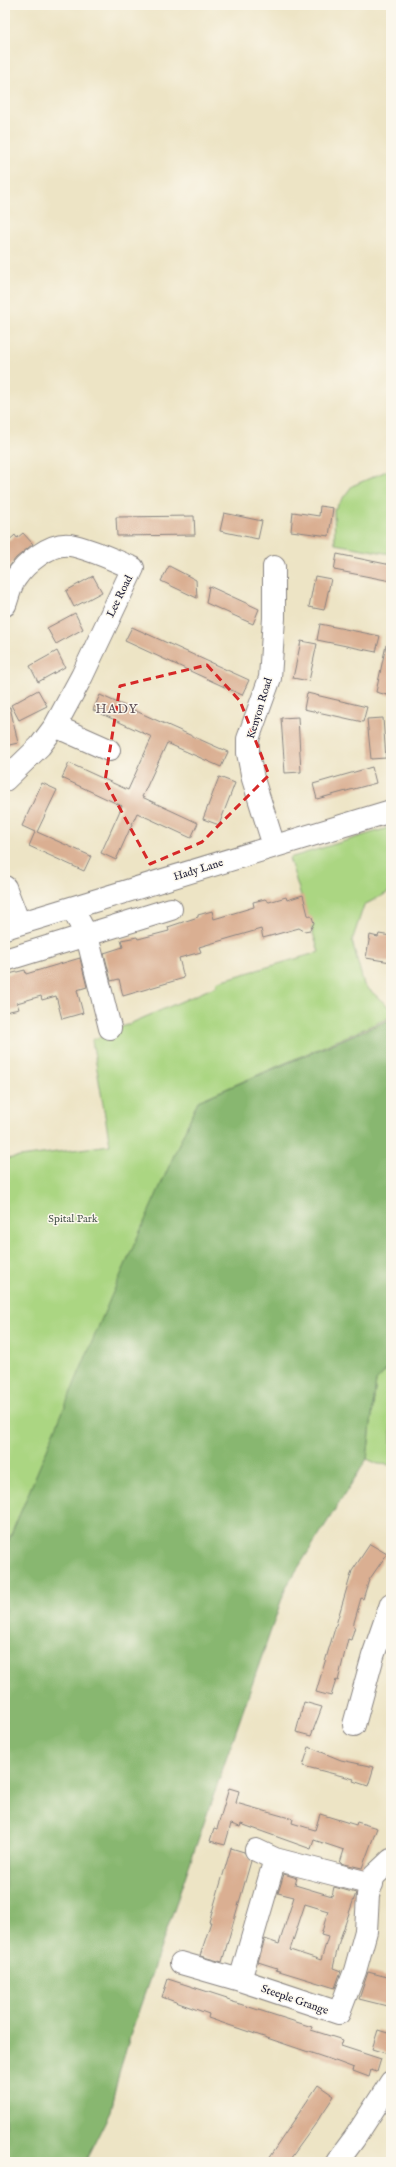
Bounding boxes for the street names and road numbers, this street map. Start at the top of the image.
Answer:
street label: Lee Road [104,573,136,620]
street label: Kenyon Road [244,676,276,740]
street label: Hady Lane [172,856,225,884]
street label: Steeple Grange [259,1982,330,2018]

